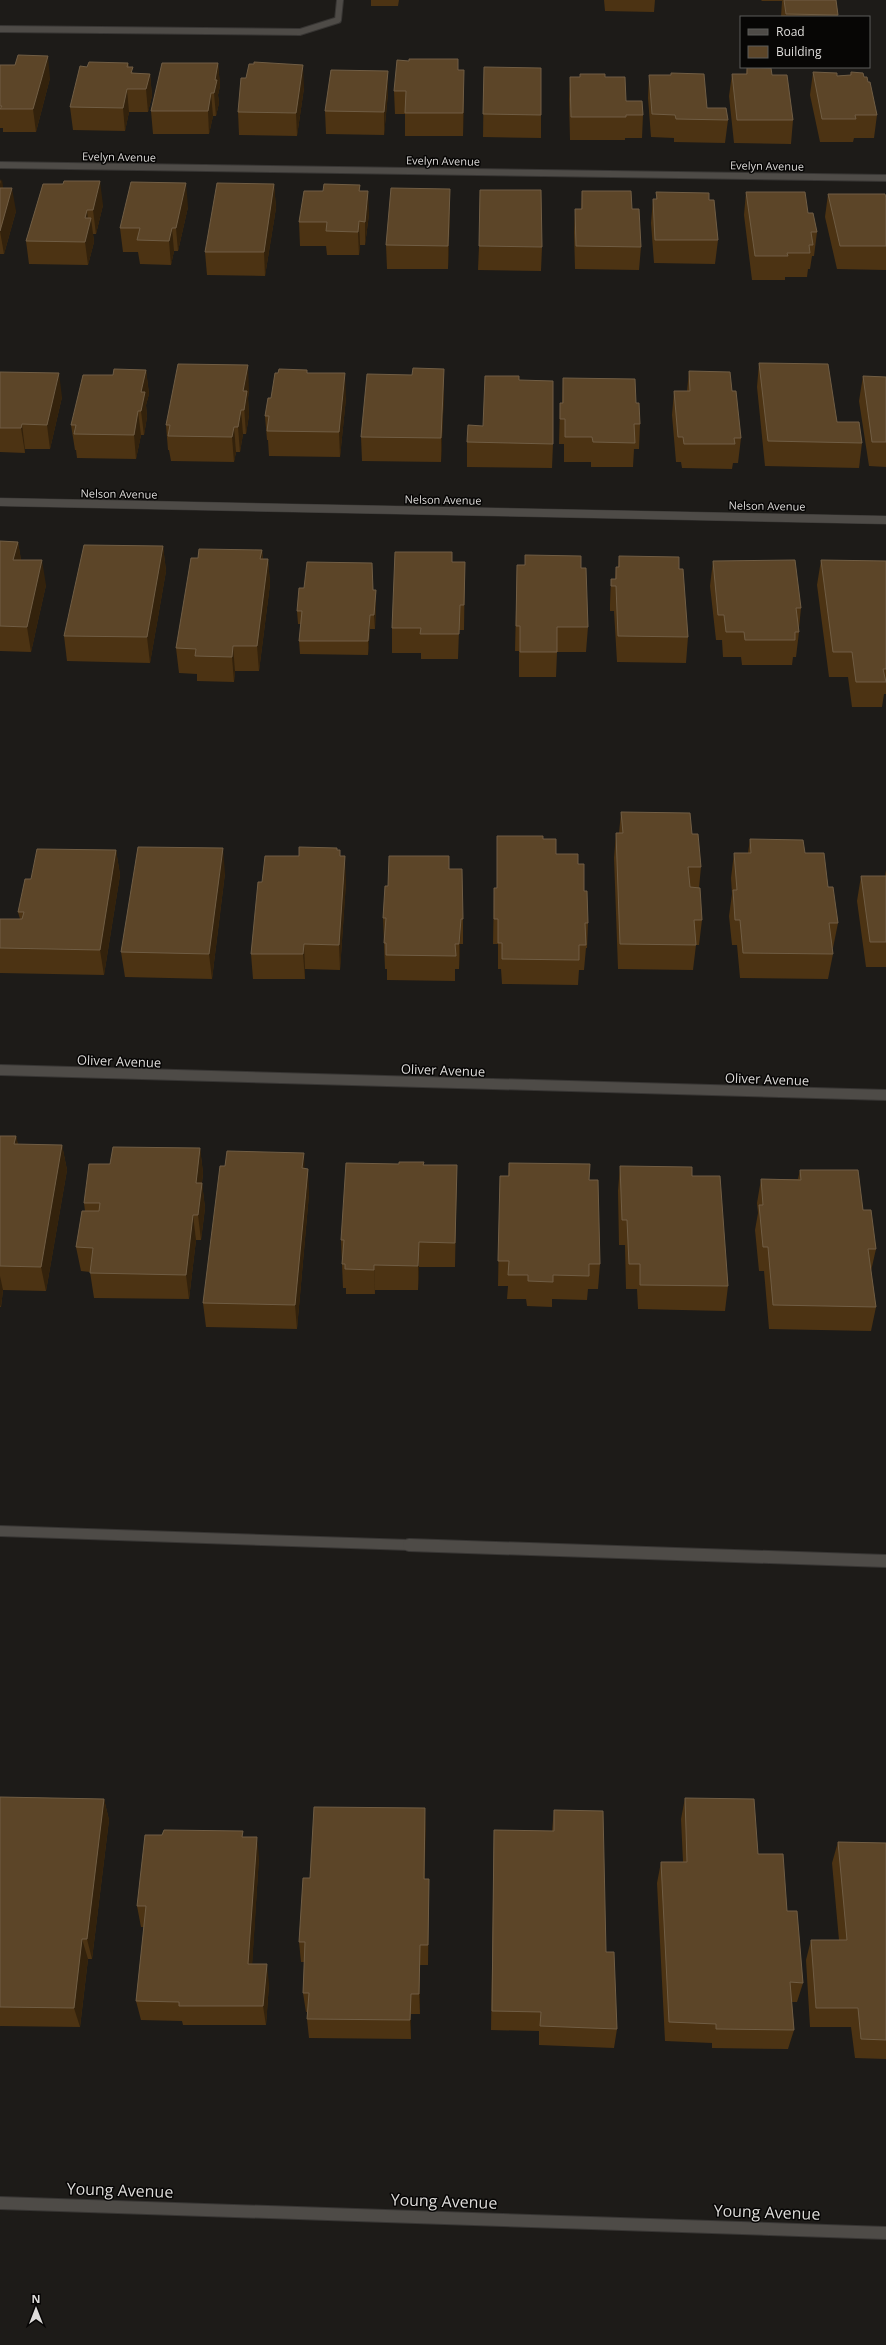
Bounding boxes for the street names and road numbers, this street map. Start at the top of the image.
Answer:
street label: Evelyn Avenue [82,148,156,165]
street label: Evelyn Avenue [406,152,480,169]
street label: Evelyn Avenue [730,157,804,174]
street label: Nelson Avenue [80,485,158,502]
street label: Nelson Avenue [404,491,482,508]
street label: Nelson Avenue [728,497,806,514]
street label: Oliver Avenue [77,1051,161,1071]
street label: Oliver Avenue [401,1060,485,1080]
street label: Oliver Avenue [725,1069,809,1089]
street label: Young Avenue [66,2177,174,2203]
street label: Young Avenue [390,2188,498,2214]
street label: Young Avenue [713,2199,821,2225]

